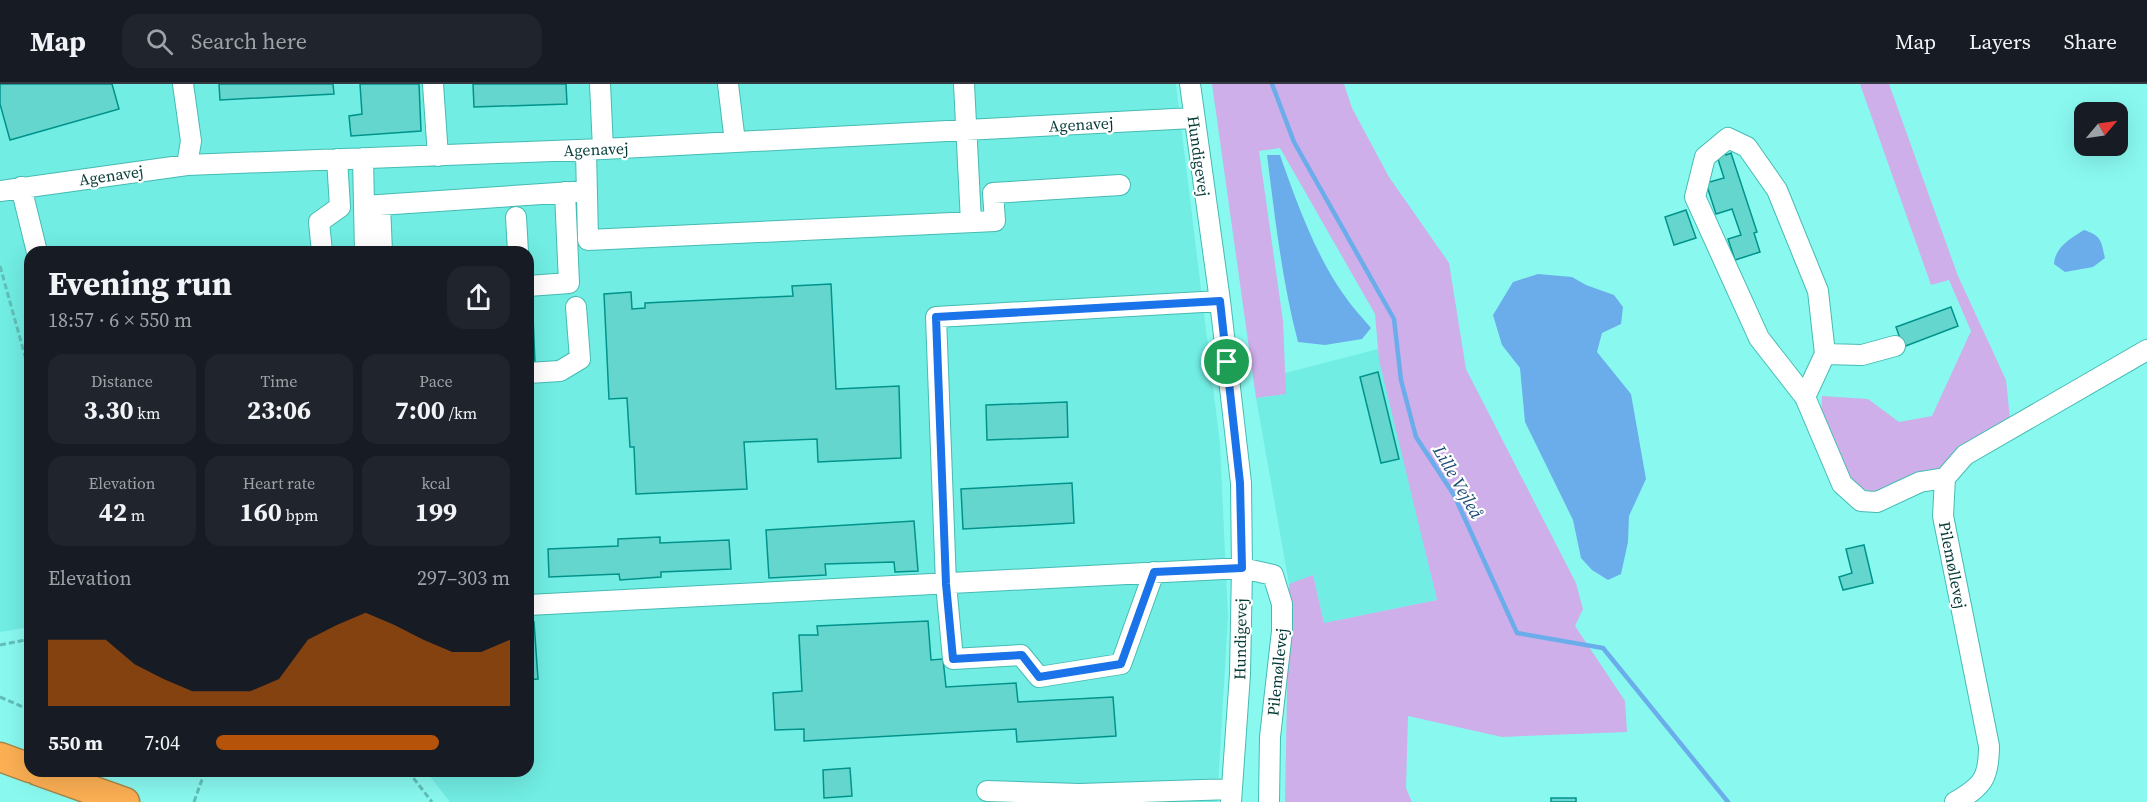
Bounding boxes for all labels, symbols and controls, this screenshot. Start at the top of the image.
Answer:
search box [122,14,542,68]
text: Map [30,22,86,60]
icon: search [143,25,176,58]
text: Search here [191,26,307,56]
text: Map [1895,27,1936,56]
text: Layers [1969,27,2031,56]
text: Share [2064,27,2117,56]
north arrow [2074,102,2128,156]
map controls [2074,102,2128,156]
street label: Agenavej [1048,111,1114,137]
street label: Hundigevej [1182,114,1216,198]
street label: Agenavej [563,137,629,161]
street label: Agenavej [77,160,145,190]
text: Evening run [48,261,232,306]
button: share [447,266,510,329]
text: 18:57 · 6 × 550 m [48,306,192,334]
pin [1201,336,1252,387]
icon: arrive [1210,345,1243,378]
text: Distance [91,370,153,392]
text: Time [260,370,298,392]
text: Pace [419,370,453,392]
text: 3.30 [84,392,134,428]
text: 23:06 [247,392,311,428]
text: 7:00 [395,392,445,428]
text: km [134,402,160,424]
text: /km [445,402,477,424]
water label: Lille Vejleå [1427,440,1490,524]
text: Elevation [89,472,155,494]
text: Heart rate [243,472,315,494]
text: kcal [421,472,451,494]
text: 42 [99,494,127,530]
text: 160 [240,494,282,530]
text: 199 [415,494,457,530]
text: m [127,504,145,526]
text: bpm [282,504,318,526]
street label: Pilemøllevej [1934,520,1972,610]
text: Elevation [48,564,132,592]
text: 297–303 m [417,564,510,592]
street label: Hundigevej [1228,598,1252,680]
street label: Pilemøllevej [1261,627,1293,717]
text: 550 m [48,729,103,757]
text: 7:04 [144,729,180,757]

